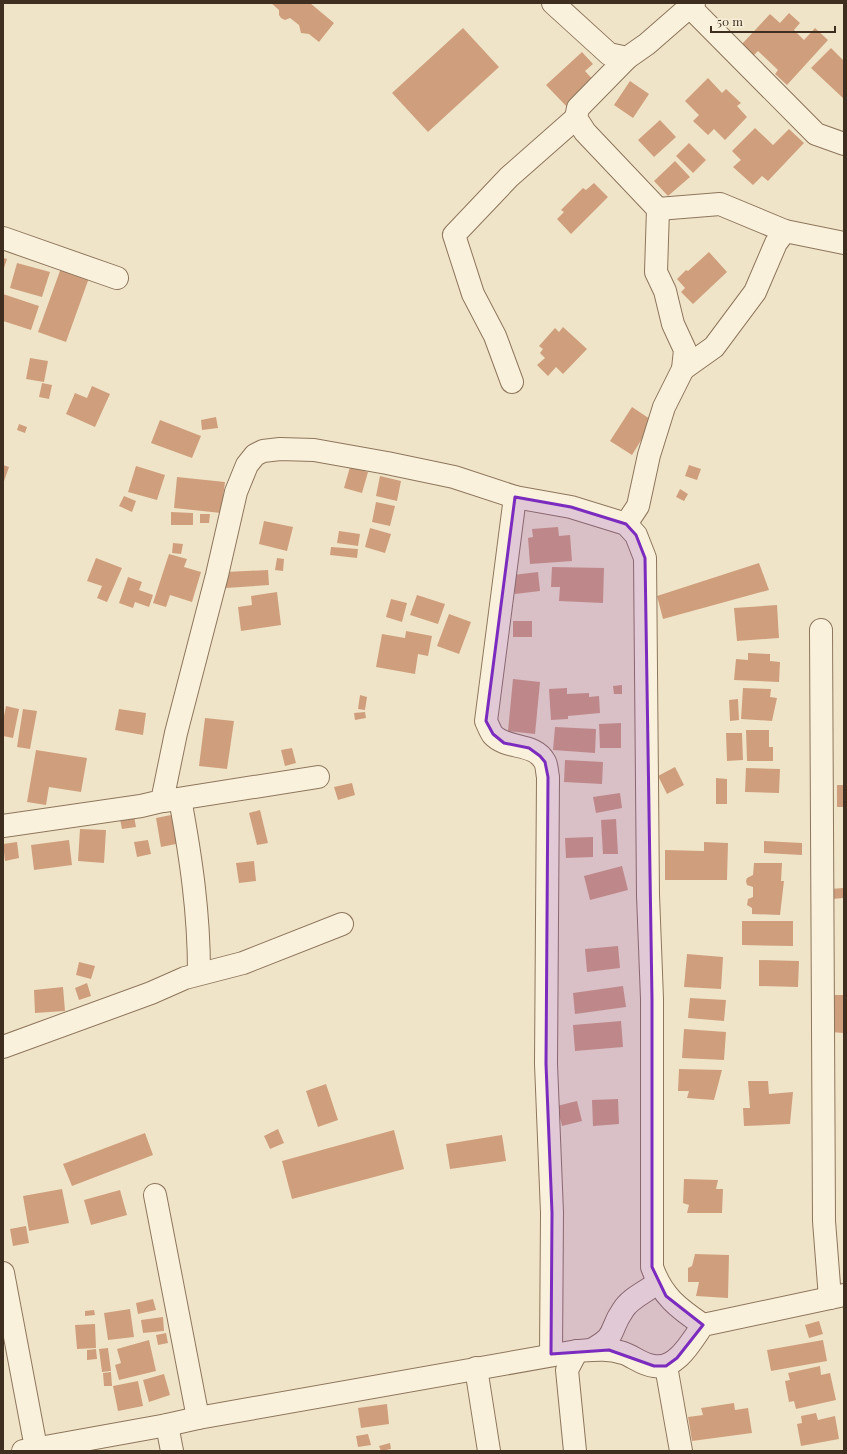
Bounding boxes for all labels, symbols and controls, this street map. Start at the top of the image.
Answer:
scale bar [711,8,835,34]
text: 50 m [717,13,743,29]

